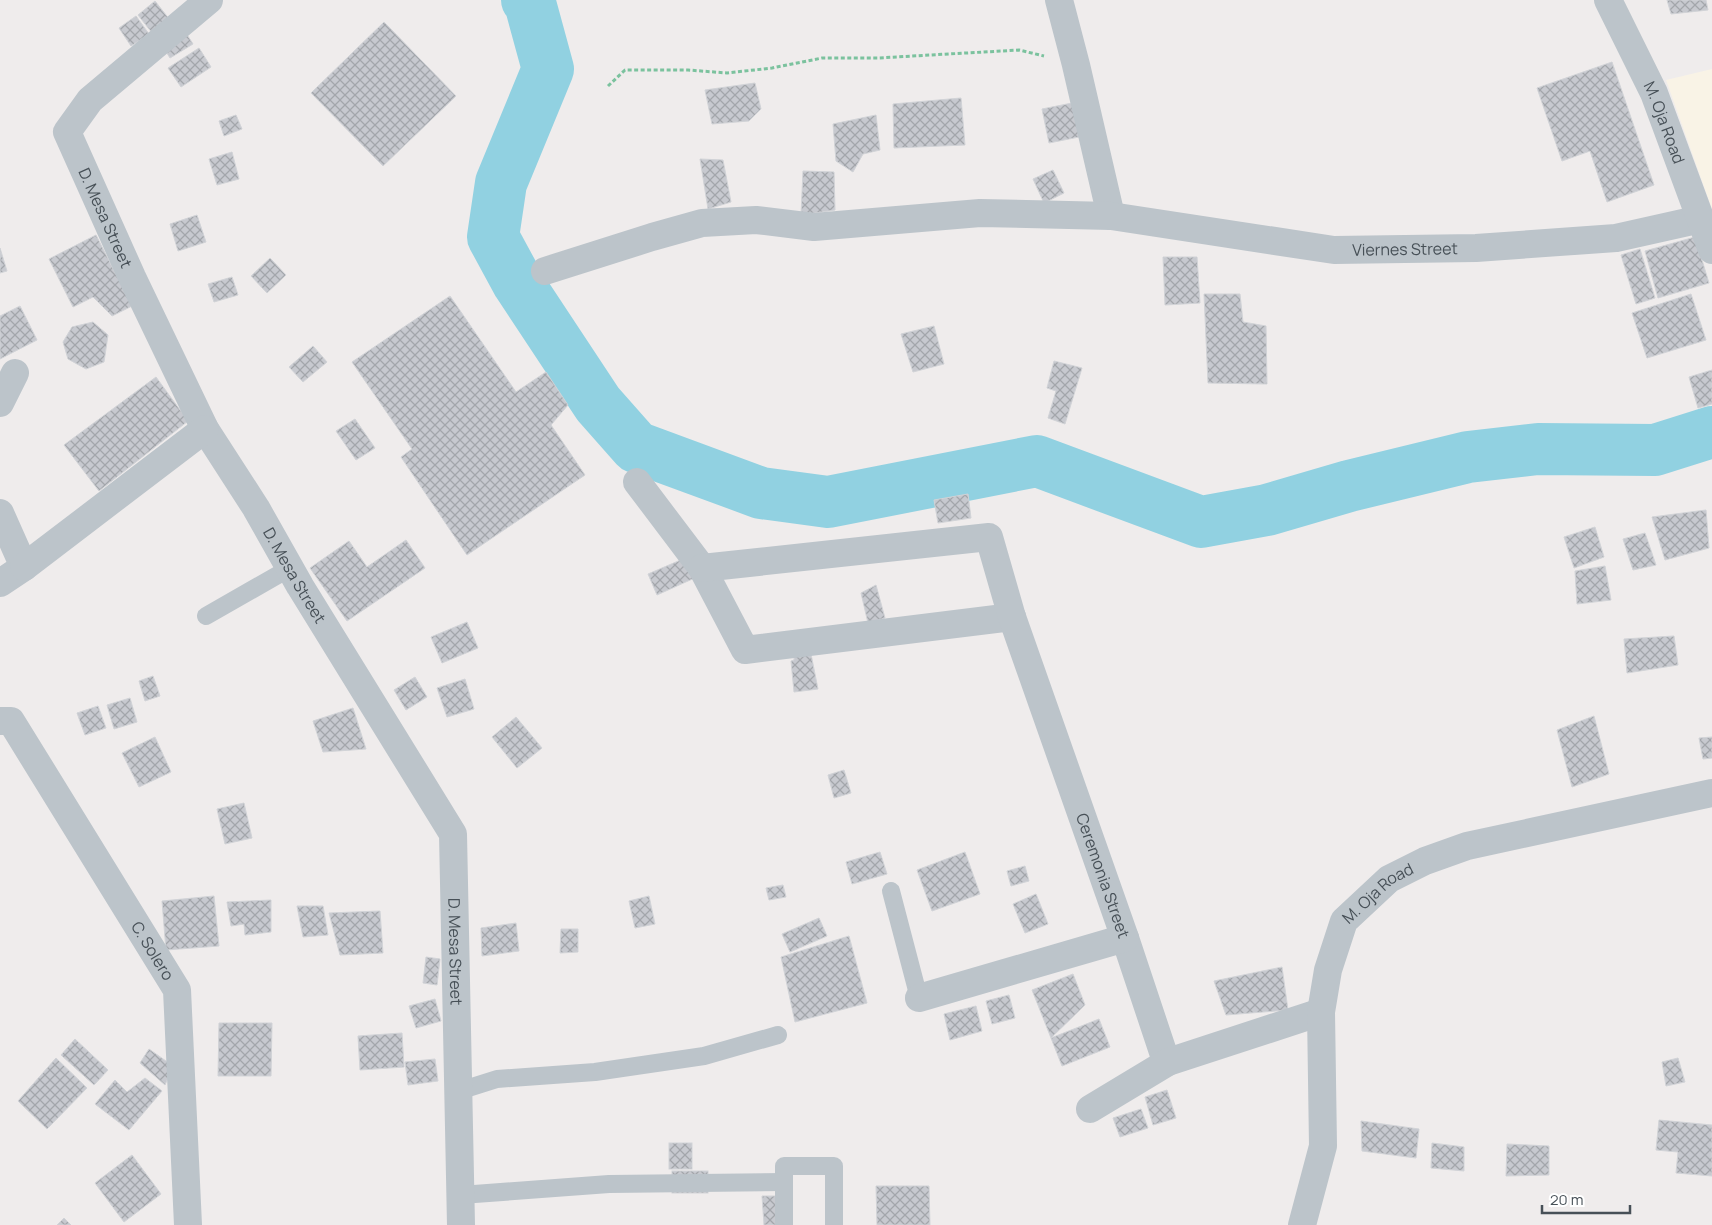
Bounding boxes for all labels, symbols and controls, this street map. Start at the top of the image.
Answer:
street label: M. Oja Road [1639,77,1690,167]
street label: D. Mesa Street [73,164,138,271]
street label: Viernes Street [1352,237,1458,261]
street label: D. Mesa Street [258,523,331,627]
street label: Ceremonia Street [1071,810,1135,941]
street label: M. Oja Road [1337,858,1417,928]
street label: D. Mesa Street [443,898,468,1006]
street label: C. Solero [126,917,179,984]
scale bar [1542,1182,1630,1214]
text: 20 m [1550,1189,1583,1210]

